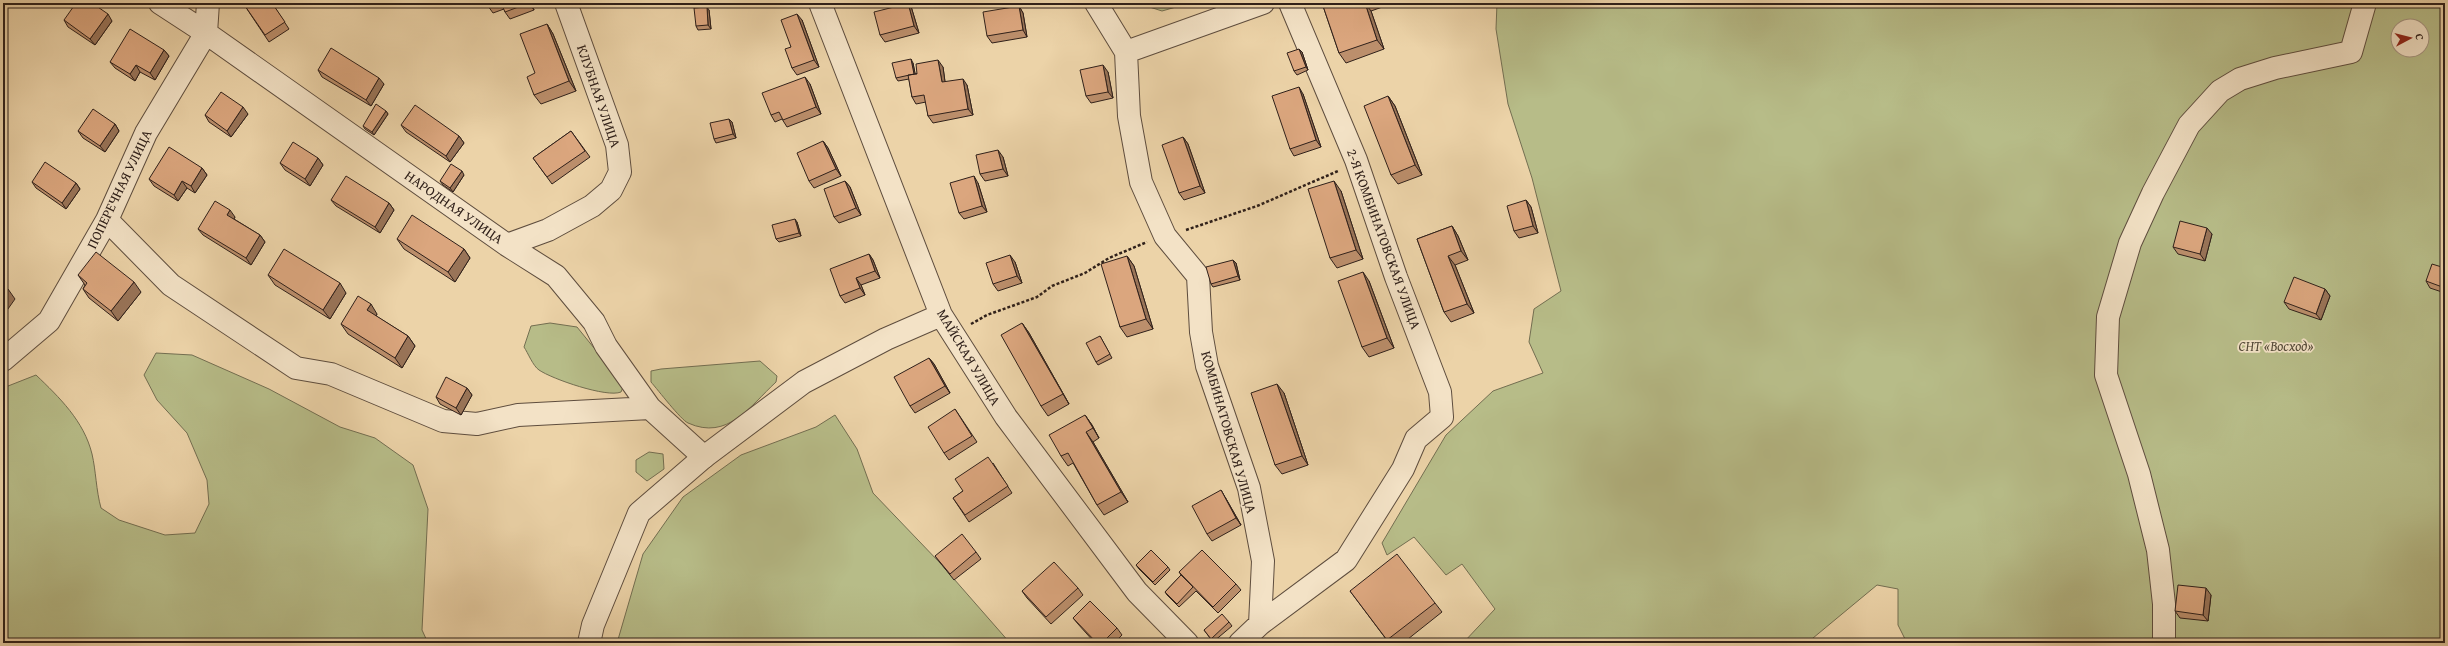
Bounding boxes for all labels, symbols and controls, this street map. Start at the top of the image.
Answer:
north arrow [2390,18,2430,58]
text: С [2412,33,2428,41]
street label: КЛУБНАЯ УЛИЦА [572,42,626,151]
street label: ПОПЕРЕЧНАЯ УЛИЦА [81,126,157,252]
street label: 2-Я КОМБИНАТОВСКАЯ УЛИЦА [1342,146,1426,333]
street label: НАРОДНАЯ УЛИЦА [401,165,508,249]
street label: МАЙСКАЯ УЛИЦА [932,305,1006,409]
park label: СНТ «Восход» [2239,336,2314,356]
street label: КОМБИНАТОВСКАЯ УЛИЦА [1196,349,1262,516]

